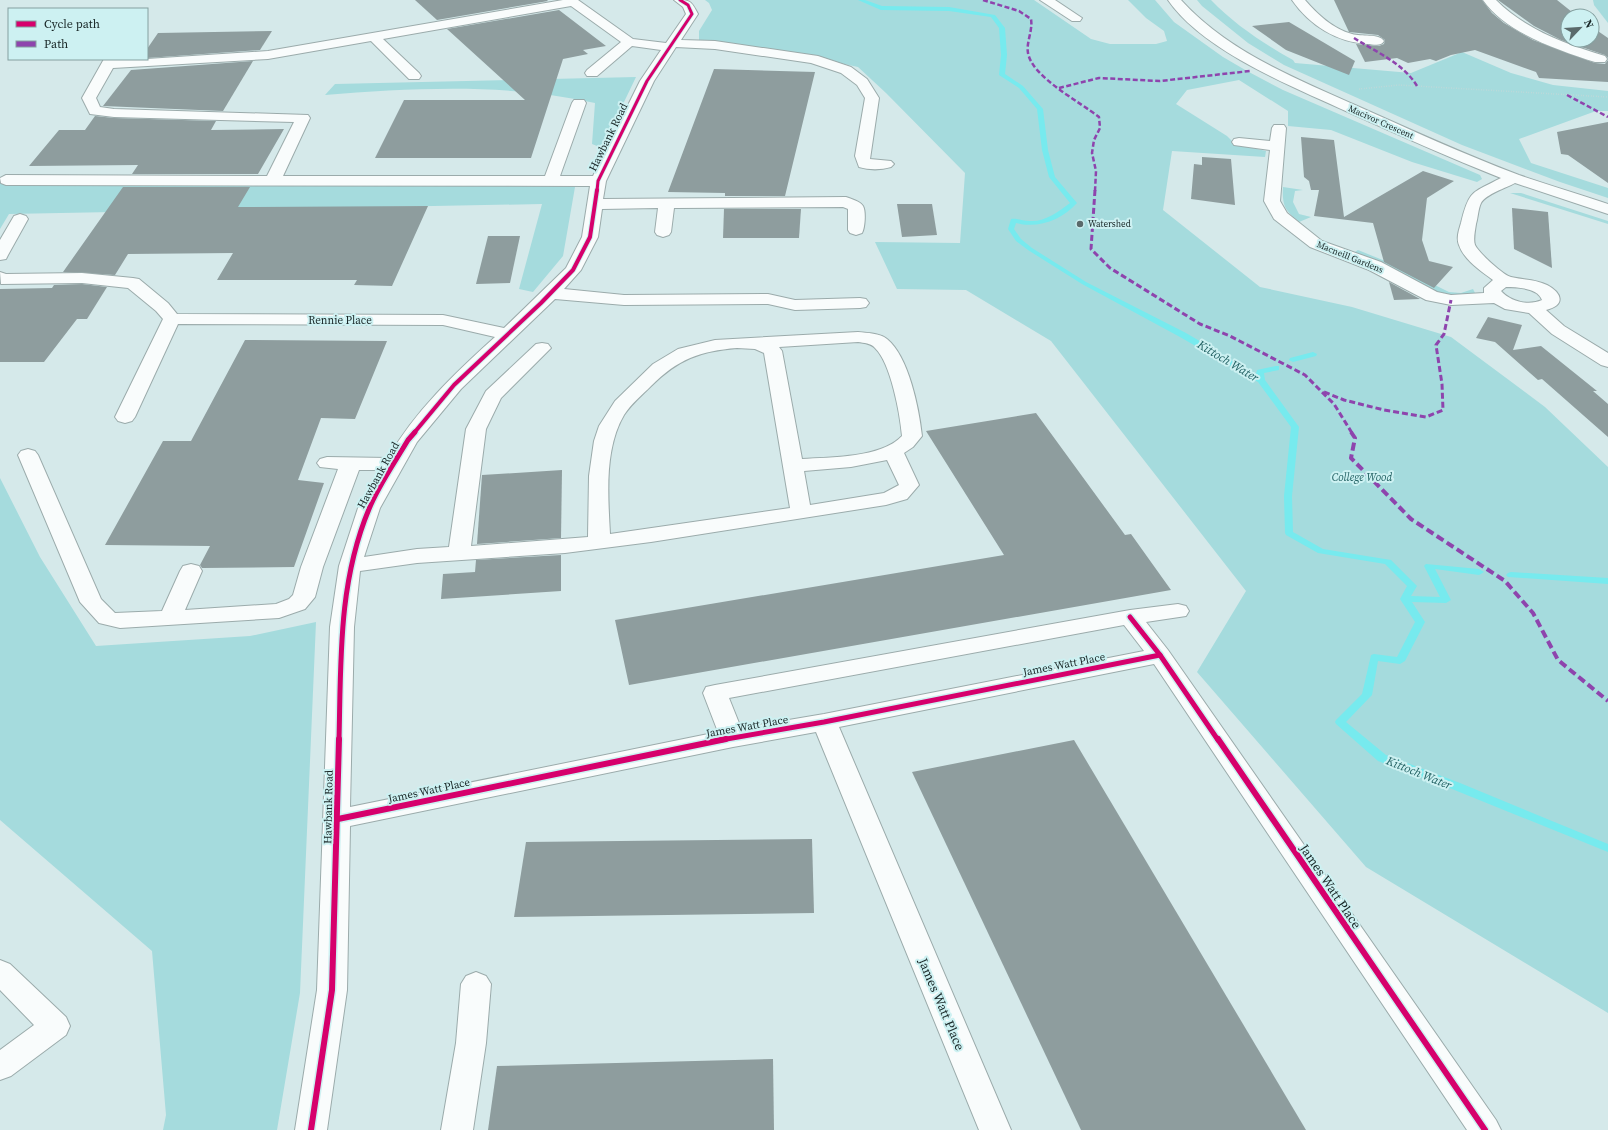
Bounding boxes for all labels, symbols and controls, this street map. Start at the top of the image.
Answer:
legend [8,8,148,60]
north arrow [1560,8,1600,48]
text: Cycle path [44,16,100,32]
text: N [1580,17,1597,31]
text: Path [44,36,68,52]
street label: Hawbank Road [585,100,632,174]
street label: Macivor Crescent [1347,102,1415,142]
place label: Watershed [1088,218,1131,230]
marker: Watershed [1075,219,1085,229]
street label: Macneill Gardens [1315,238,1385,276]
street label: Rennie Place [308,313,372,328]
water label: Kittoch Water [1193,336,1263,386]
street label: Hawbank Road [354,439,403,511]
park label: College Wood [1332,470,1392,485]
street label: James Watt Place [1021,649,1107,680]
street label: James Watt Place [704,712,790,741]
water label: Kittoch Water [1383,752,1455,794]
street label: Hawbank Road [320,769,337,844]
street label: James Watt Place [386,774,472,807]
street label: James Watt Place [1295,840,1365,932]
street label: James Watt Place [914,955,969,1053]

